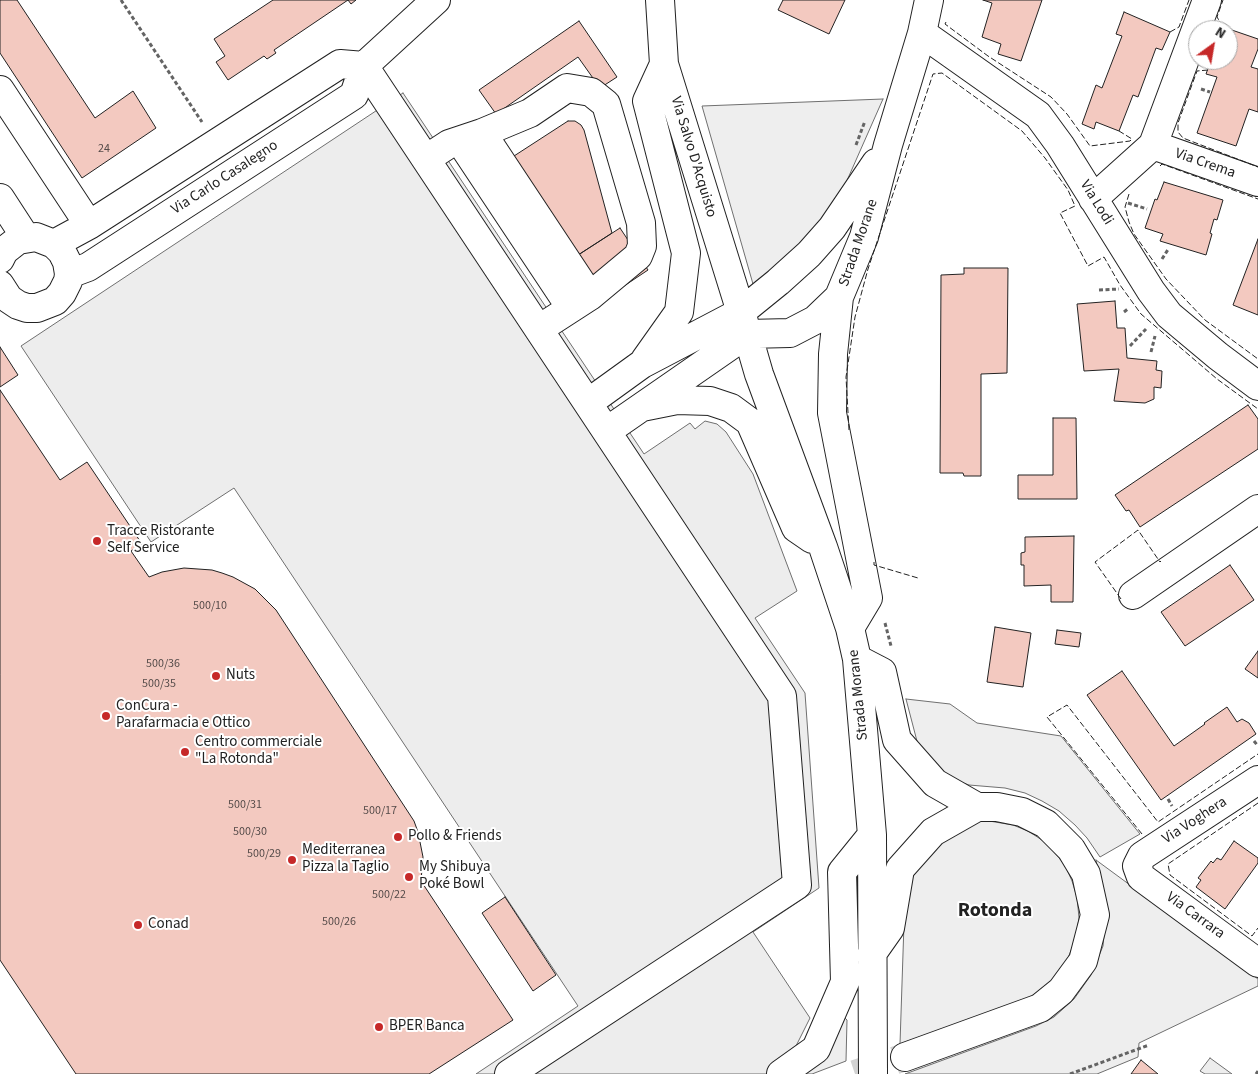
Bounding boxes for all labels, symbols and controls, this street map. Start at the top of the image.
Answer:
north arrow [1188,20,1238,70]
text: N [1211,22,1230,44]
street label: Via Salvo D'Acquisto [666,94,720,220]
street label: Via Carlo Casalegno [168,137,282,219]
house number: 24 [98,142,110,156]
street label: Via Crema [1172,145,1238,183]
street label: Via Lodi [1075,177,1117,229]
street label: Strada Morane [836,197,882,289]
place label: Tracce Ristorante Self Service [107,523,214,558]
marker: Tracce Ristorante Self Service [91,535,103,547]
house number: 500/10 [193,599,227,613]
street label: Strada Morane [845,649,873,741]
house number: 500/36 [146,657,180,671]
place label: Nuts [226,667,255,685]
marker: Nuts [210,670,222,682]
house number: 500/35 [142,677,176,691]
place label: ConCura - Parafarmacia e Ottico [116,698,250,733]
marker: ConCura - Parafarmacia e Ottico [100,710,112,722]
place label: Centro commerciale "La Rotonda" [195,734,322,769]
marker: Centro commerciale "La Rotonda" [179,746,191,758]
street label: Via Voghera [1159,794,1231,848]
house number: 500/31 [228,798,262,812]
house number: 500/17 [363,804,397,818]
house number: 500/30 [233,825,267,839]
place label: Pollo & Friends [408,828,501,846]
marker: Pollo & Friends [392,831,404,843]
place label: Mediterranea Pizza la Taglio [302,842,389,877]
house number: 500/29 [247,847,281,861]
marker: Mediterranea Pizza la Taglio [286,854,298,866]
place label: My Shibuya Poké Bowl [419,859,490,894]
marker: My Shibuya Poké Bowl [403,871,415,883]
house number: 500/22 [372,888,406,902]
street label: Via Carrara [1162,889,1228,943]
district label: Rotonda [958,900,1032,924]
house number: 500/26 [322,915,356,929]
place label: Conad [148,916,189,934]
marker: Conad [132,919,144,931]
place label: BPER Banca [389,1018,465,1036]
marker: BPER Banca [373,1021,385,1033]

